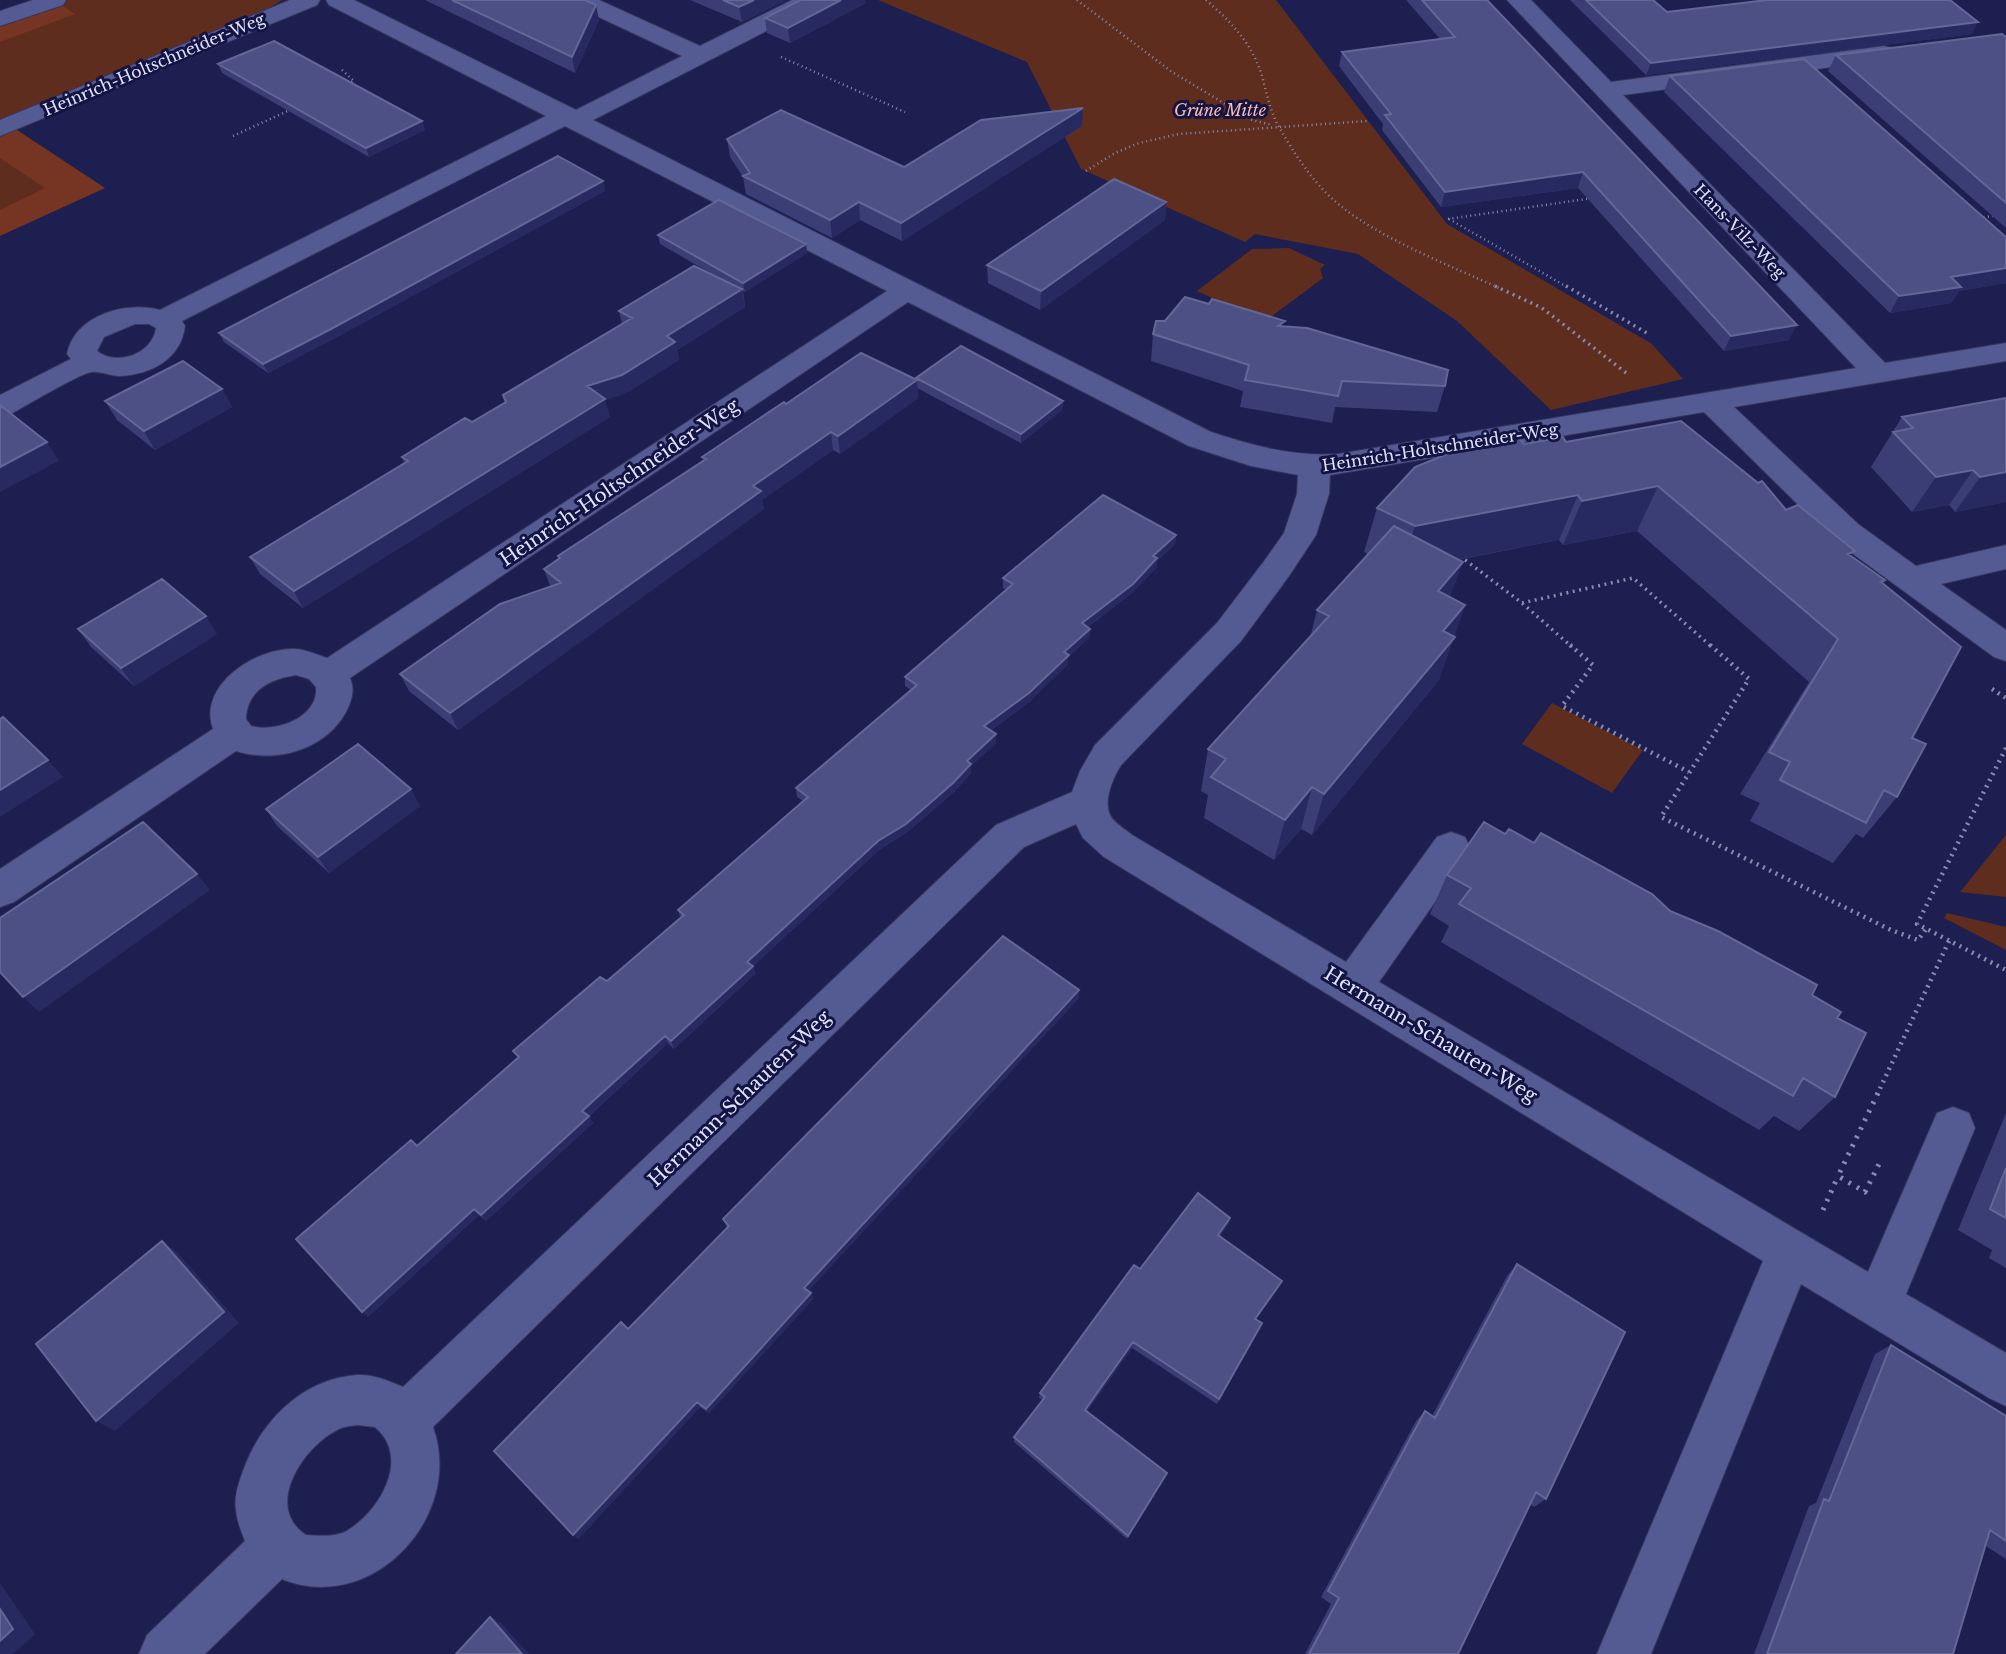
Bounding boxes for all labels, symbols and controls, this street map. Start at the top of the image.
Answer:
street label: Heinrich-Holtschneider-Weg [40,8,268,120]
park label: Grüne Mitte [1174,100,1267,120]
street label: Hans-Vilz-Weg [1690,180,1790,283]
street label: Heinrich-Holtschneider-Weg [495,393,744,571]
street label: Heinrich-Holtschneider-Weg [1321,418,1560,476]
street label: Hermann-Schauten-Weg [1320,962,1542,1107]
street label: Hermann-Schauten-Weg [644,1005,836,1191]

